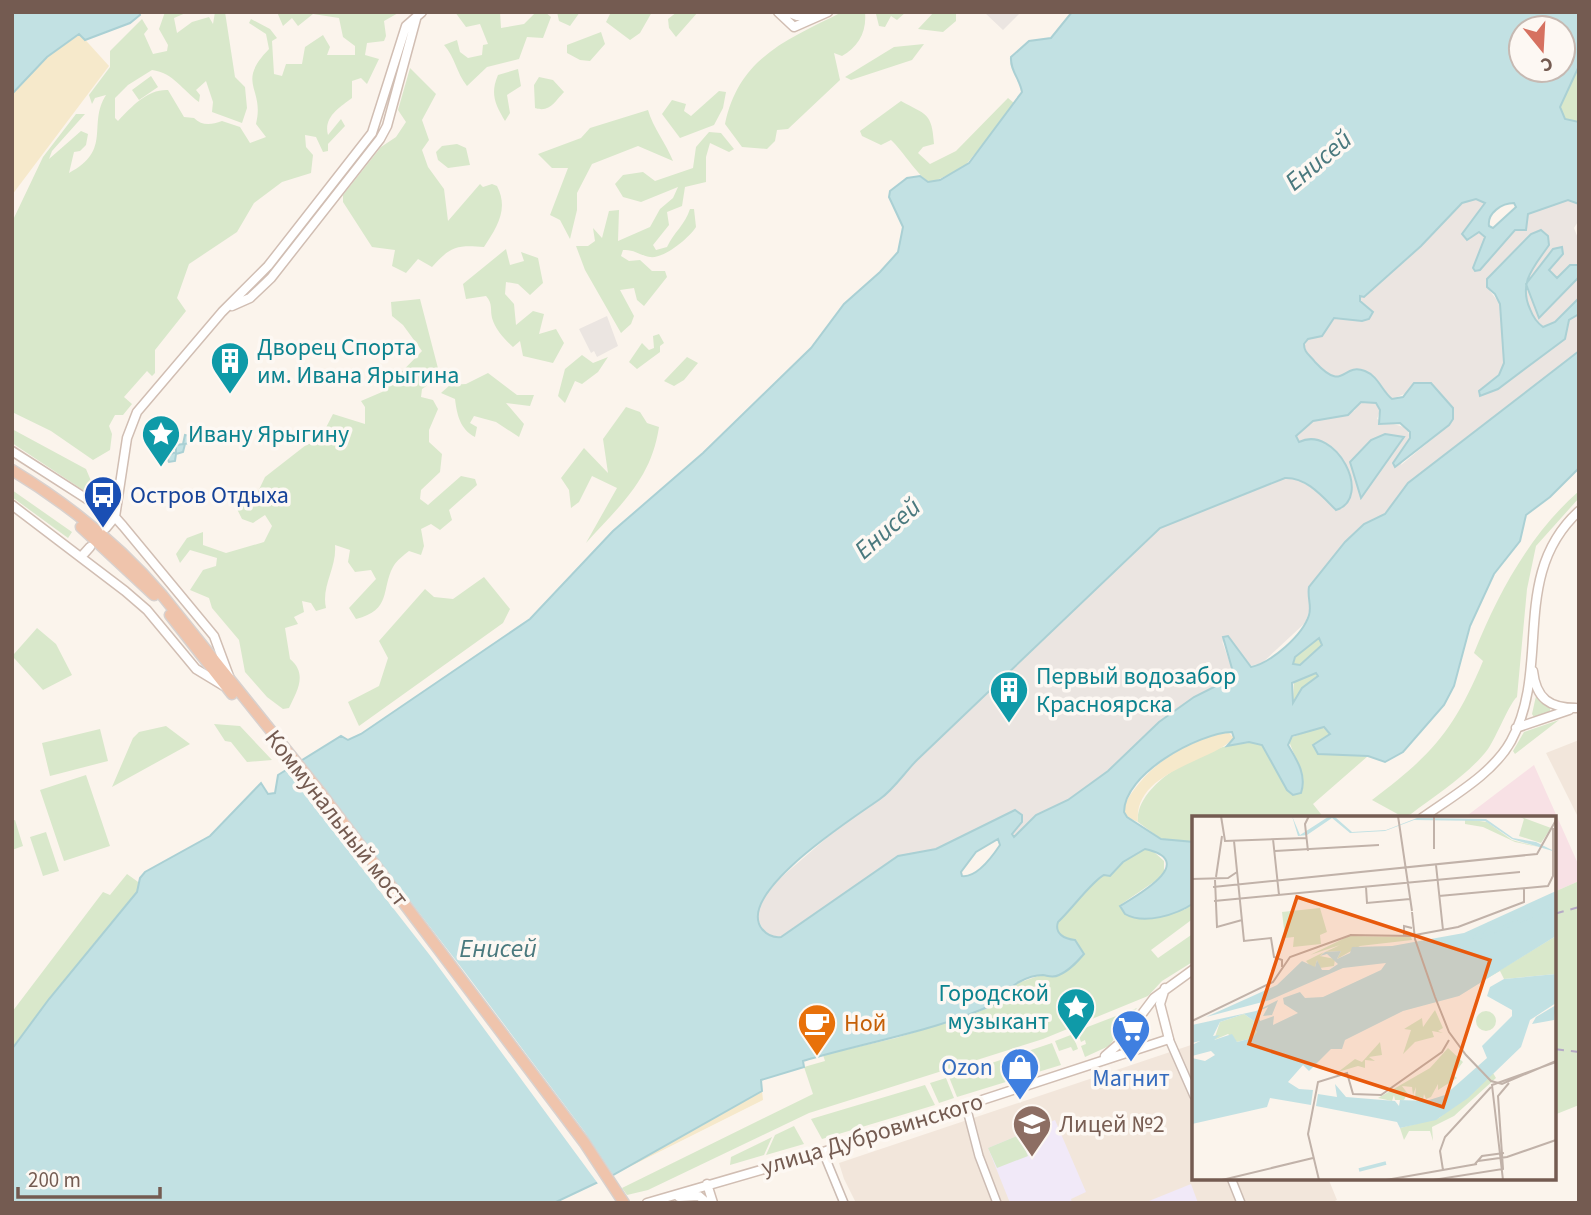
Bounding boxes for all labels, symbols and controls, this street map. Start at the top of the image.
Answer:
north arrow [1507,14,1577,84]
text: С [1537,49,1556,78]
water label: Енисей [1277,121,1360,199]
place label: Дворец Спорта им. Ивана Ярыгина [257,330,459,393]
building icon: Дворец Спорта им. Ивана Ярыгина [209,340,251,395]
place icon: Ивану Ярыгину [140,413,182,468]
place label: Ивану Ярыгину [188,417,349,452]
bus stop icon: Остров Отдыха [82,474,124,529]
place label: Остров Отдыха [130,478,289,513]
water label: Енисей [846,489,929,568]
place label: Первый водозабор Красноярска [1036,659,1236,722]
building icon: Первый водозабор Красноярска [988,669,1030,724]
street label: Коммунальный мост [256,722,417,914]
inset map [1192,816,1556,1180]
water label: Енисей [459,930,537,967]
place label: Городской музыкант [938,976,1049,1039]
place icon: Городской музыкант [1055,986,1097,1041]
cafe icon: Ной [796,1002,838,1057]
place label: Ной [844,1006,886,1041]
supermarket icon: Магнит [1110,1008,1152,1063]
shop icon: Ozon [999,1046,1041,1101]
place label: Ozon [941,1050,993,1085]
place label: Магнит [1092,1061,1170,1096]
street label: улица Дубровинского [757,1084,987,1185]
school or university icon: Лицей №2 [1011,1103,1053,1158]
place label: Лицей №2 [1059,1107,1165,1142]
scale bar [18,1156,159,1200]
text: 200 m [28,1165,81,1195]

